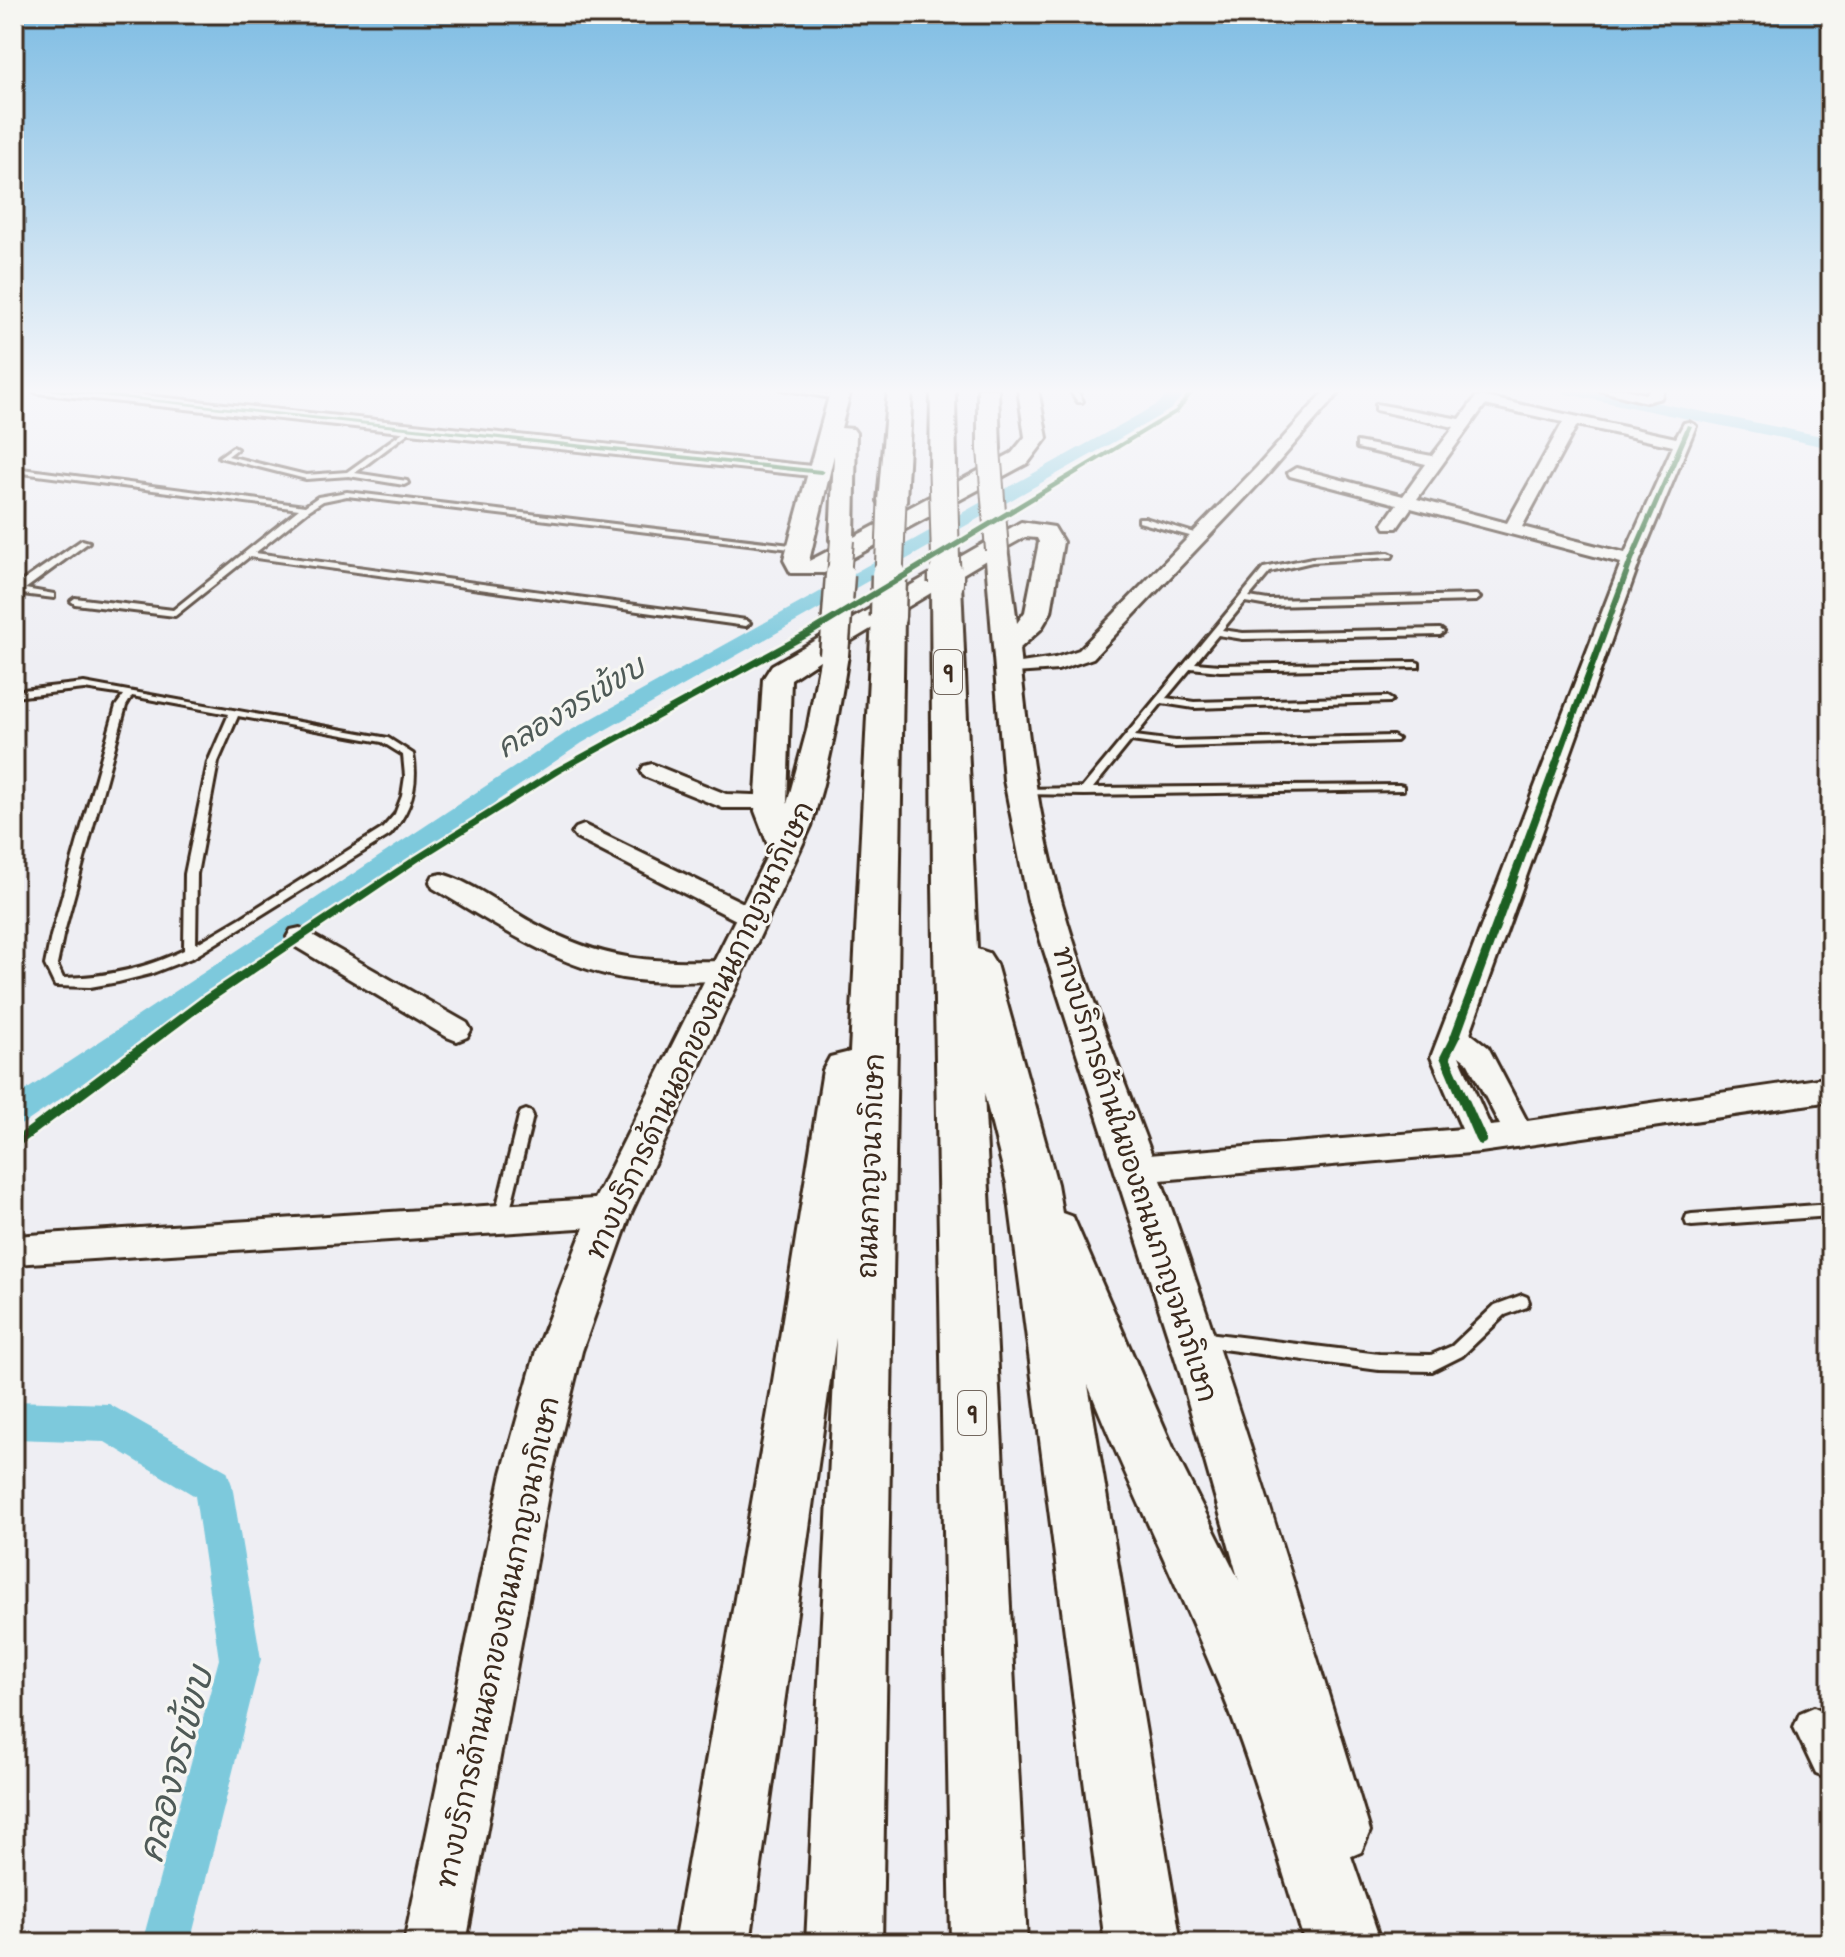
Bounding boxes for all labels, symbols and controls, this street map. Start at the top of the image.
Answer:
water label: คลองจรเข้ขบ [488,644,654,766]
road number: 9 [934,650,962,694]
street label: ทางบริการด้านนอกของถนนกาญจนาภิเษก [576,795,822,1265]
street label: ทางบริการด้านในของถนนกาญจนาภิเษก [1044,941,1228,1407]
street label: ถนนกาญจนาภิเษก [847,1053,893,1279]
road number: 9 [958,1391,986,1435]
street label: ทางบริการด้านนอกของถนนกาญจนาภิเษก [426,1393,568,1891]
water label: คลองจรเข้ขบ [124,1658,224,1867]

